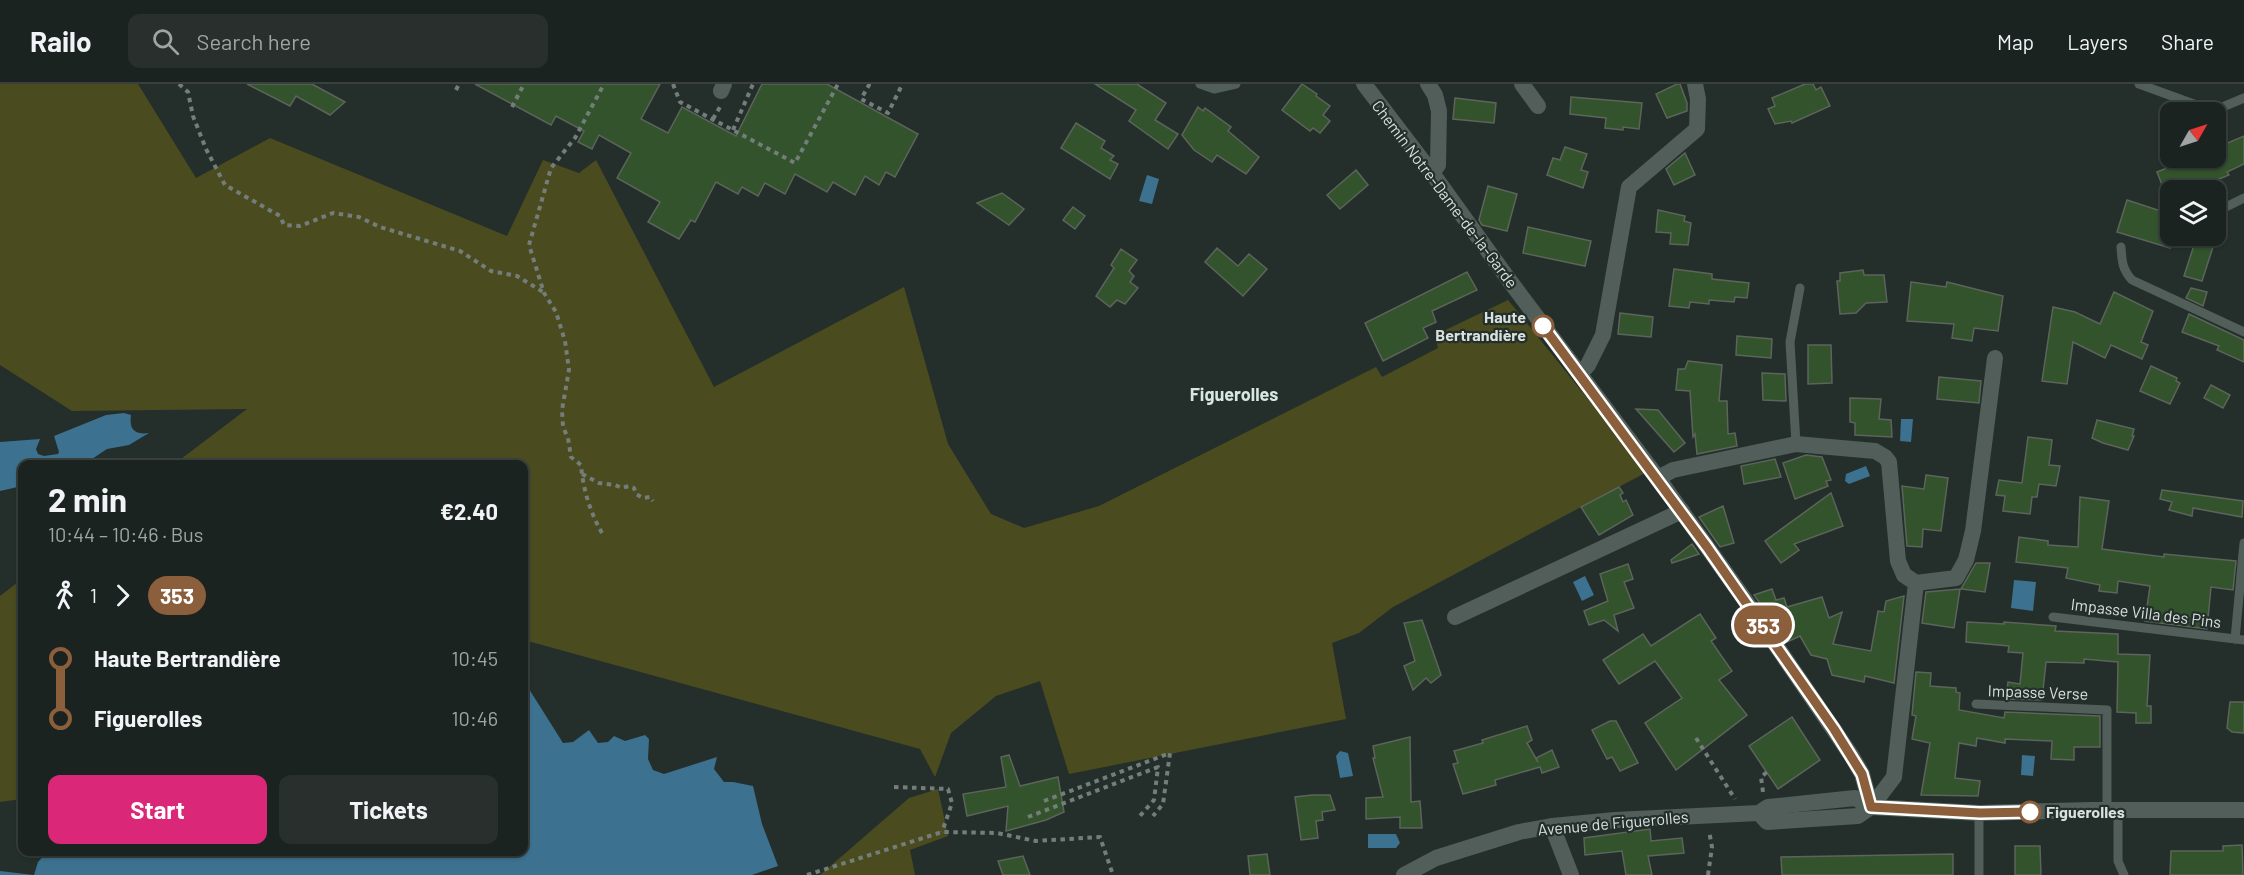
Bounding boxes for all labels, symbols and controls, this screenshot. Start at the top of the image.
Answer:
search box [128,14,548,68]
text: Railo [30,24,92,58]
icon: search [149,25,182,58]
text: Search here [197,28,311,54]
text: Map [1997,29,2034,54]
text: Layers [2067,29,2128,54]
text: Share [2161,29,2214,54]
street label: Chemin Notre-Dame-de-la-Garde [1369,96,1522,291]
north arrow [2160,102,2226,168]
map controls [2160,102,2226,246]
button: layers [2160,180,2226,246]
place label: Haute Bertrandière [1435,307,1526,344]
marker: Haute Bertrandière [1532,315,1554,337]
district label: Figuerolles [1190,383,1278,405]
text: 2 min [48,479,127,519]
text: €2.40 [440,498,498,524]
text: 10:44 – 10:46 · Bus [48,522,203,546]
icon: walk [48,579,81,612]
icon: forward [106,579,139,612]
text: 1 [90,583,97,607]
text: 353 [160,583,194,608]
street label: Impasse Villa des Pins [2070,594,2222,631]
line badge: 353 [1728,606,1798,644]
text: 353 [1746,613,1780,638]
text: Haute Bertrandière [94,645,281,671]
text: 10:45 [452,646,498,670]
street label: Impasse Verse [1987,680,2089,703]
text: Figuerolles [94,705,202,731]
text: 10:46 [452,706,498,730]
button: Start [48,775,267,844]
button: Tickets [279,775,498,844]
marker: Figuerolles [2019,801,2041,823]
place label: Figuerolles [2046,802,2125,821]
street label: Avenue de Figuerolles [1537,806,1689,839]

